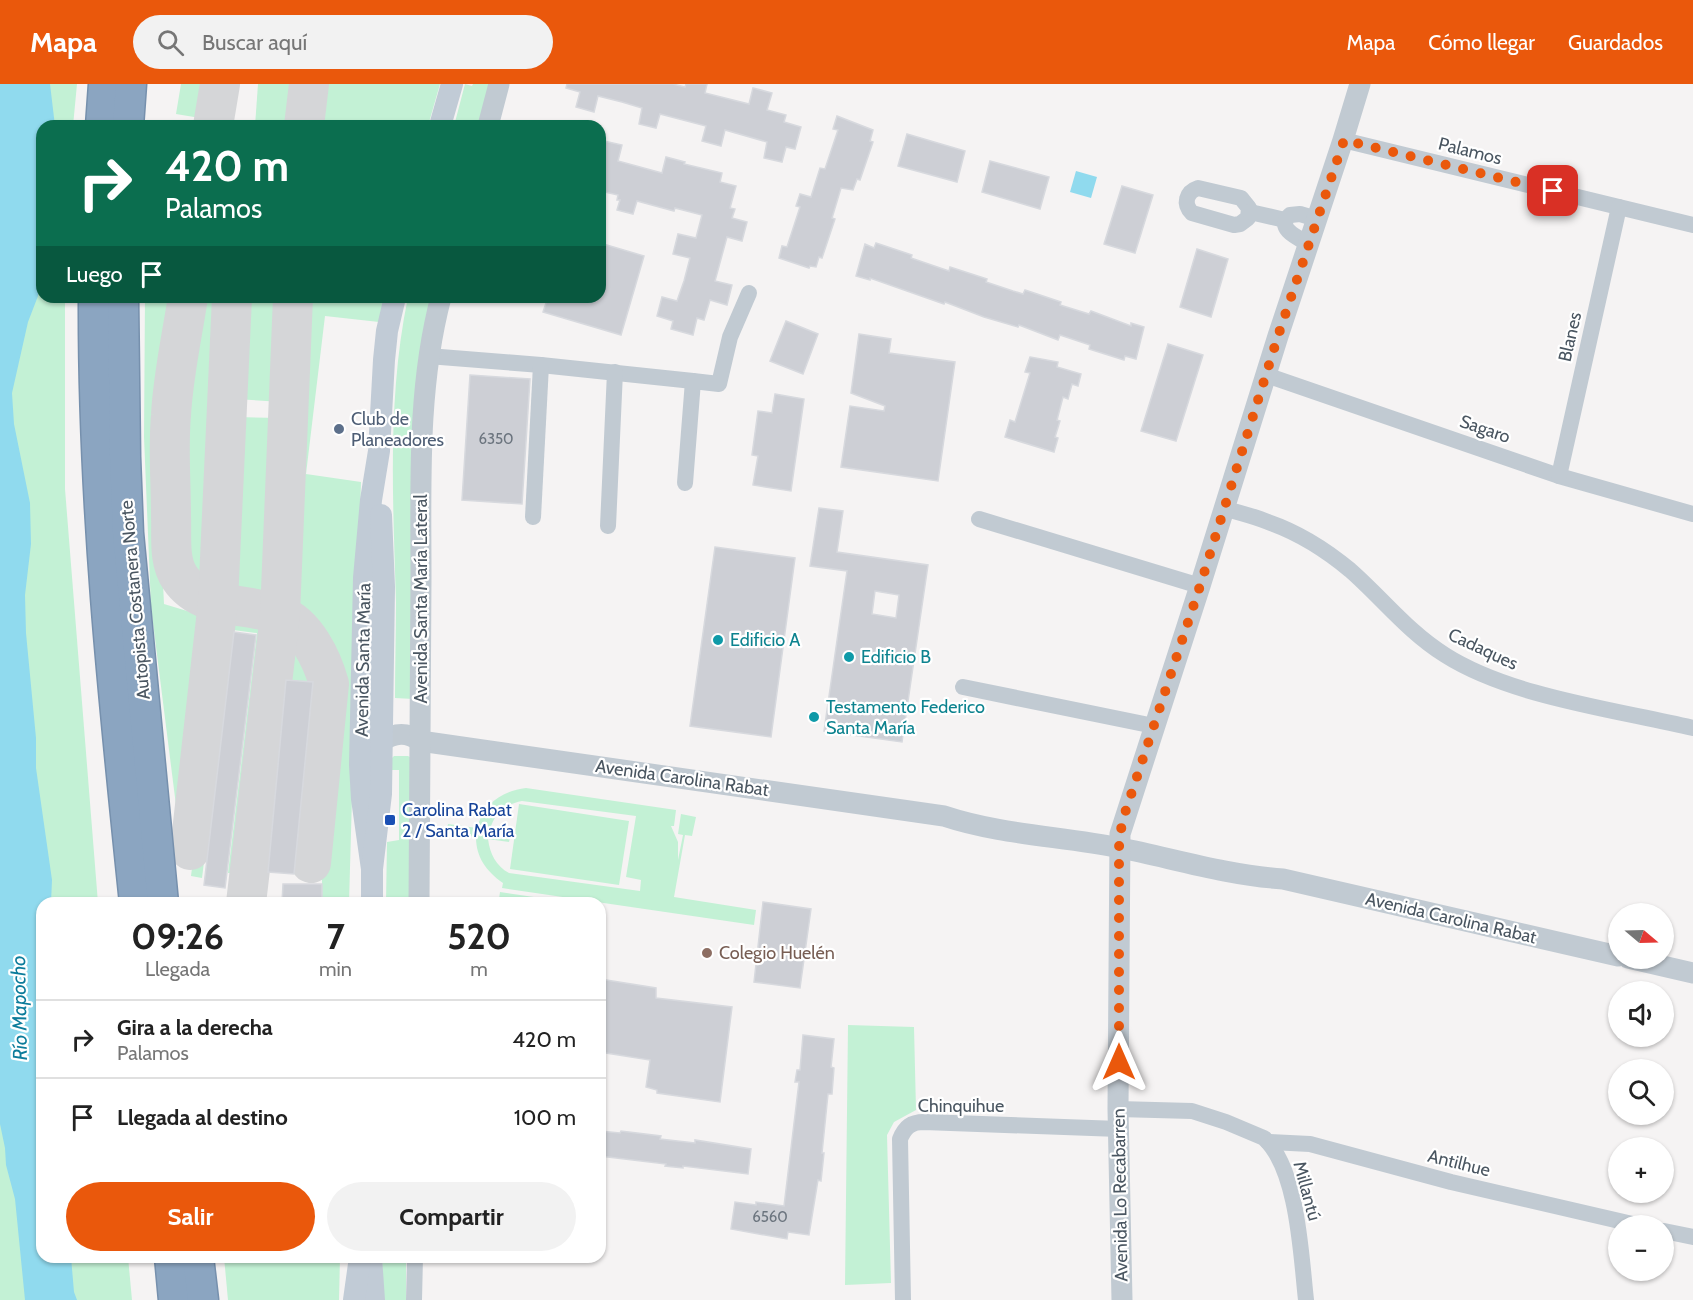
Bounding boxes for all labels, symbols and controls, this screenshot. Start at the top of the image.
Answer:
search box [133,15,553,69]
text: Mapa [30,25,97,59]
icon: search [154,26,187,59]
text: Buscar aquí [202,29,307,56]
text: Mapa [1347,30,1395,55]
text: Cómo llegar [1428,30,1535,55]
text: Guardados [1568,30,1663,55]
street label: Palamos [1436,132,1504,170]
text: 420 m [165,140,289,192]
icon: right [66,144,144,222]
pin [1527,165,1578,216]
icon: arrive [1536,174,1569,207]
text: Palamos [165,192,262,225]
icon: arrive [135,258,168,291]
text: Luego [66,261,123,288]
street label: Blanes [1554,310,1586,364]
place label: Club de Planeadores [351,408,444,451]
street label: Sagaro [1457,410,1513,448]
marker: Club de Planeadores [332,422,346,436]
house number: 6350 [478,430,514,448]
street label: Avenida Santa María Lateral [410,494,432,704]
street label: Autopista Costanera Norte [115,499,155,701]
street label: Avenida Santa María [351,582,375,737]
street label: Cadaques [1445,623,1521,675]
place label: Edificio A [730,629,800,651]
marker: Edificio A [711,633,725,647]
place label: Edificio B [861,646,931,668]
marker: Edificio B [842,650,856,664]
place label: Testamento Federico Santa María [826,696,985,739]
marker: Testamento Federico Santa María [807,710,821,724]
street label: Avenida Carolina Rabat [594,755,770,801]
place label: Carolina Rabat 2 / Santa María [402,799,515,842]
marker: Carolina Rabat 2 / Santa María [383,813,397,827]
street label: Avenida Carolina Rabat [1363,888,1539,948]
north arrow [1608,903,1674,969]
map controls [1608,903,1674,1281]
text: 09:26 [131,914,224,958]
text: 7 [326,914,345,958]
text: 520 [447,914,511,958]
place label: Colegio Huelén [719,942,835,964]
marker: Colegio Huelén [700,946,714,960]
water label: Río Mapocho [6,955,32,1061]
text: Llegada [145,957,210,981]
text: min [319,957,352,981]
text: m [470,957,488,981]
button: sound [1608,981,1674,1047]
text: Gira a la derecha [117,1014,273,1041]
icon: right [66,1023,99,1056]
text: 420 m [512,1026,576,1053]
position arrow [1087,1030,1151,1094]
text: Palamos [117,1041,189,1065]
button: search [1608,1059,1674,1125]
street label: Chinquihue [918,1095,1004,1117]
icon: arrive [66,1101,99,1134]
text: Llegada al destino [117,1104,288,1131]
text: 100 m [514,1104,576,1131]
street label: Avenida Lo Recabarren [1107,1108,1133,1282]
button: + [1608,1137,1674,1203]
street label: Antilhue [1426,1145,1492,1181]
street label: Millantú [1289,1159,1325,1223]
button: Salir [66,1182,315,1251]
button: Compartir [327,1182,576,1251]
house number: 6560 [752,1208,788,1226]
button: − [1608,1215,1674,1281]

